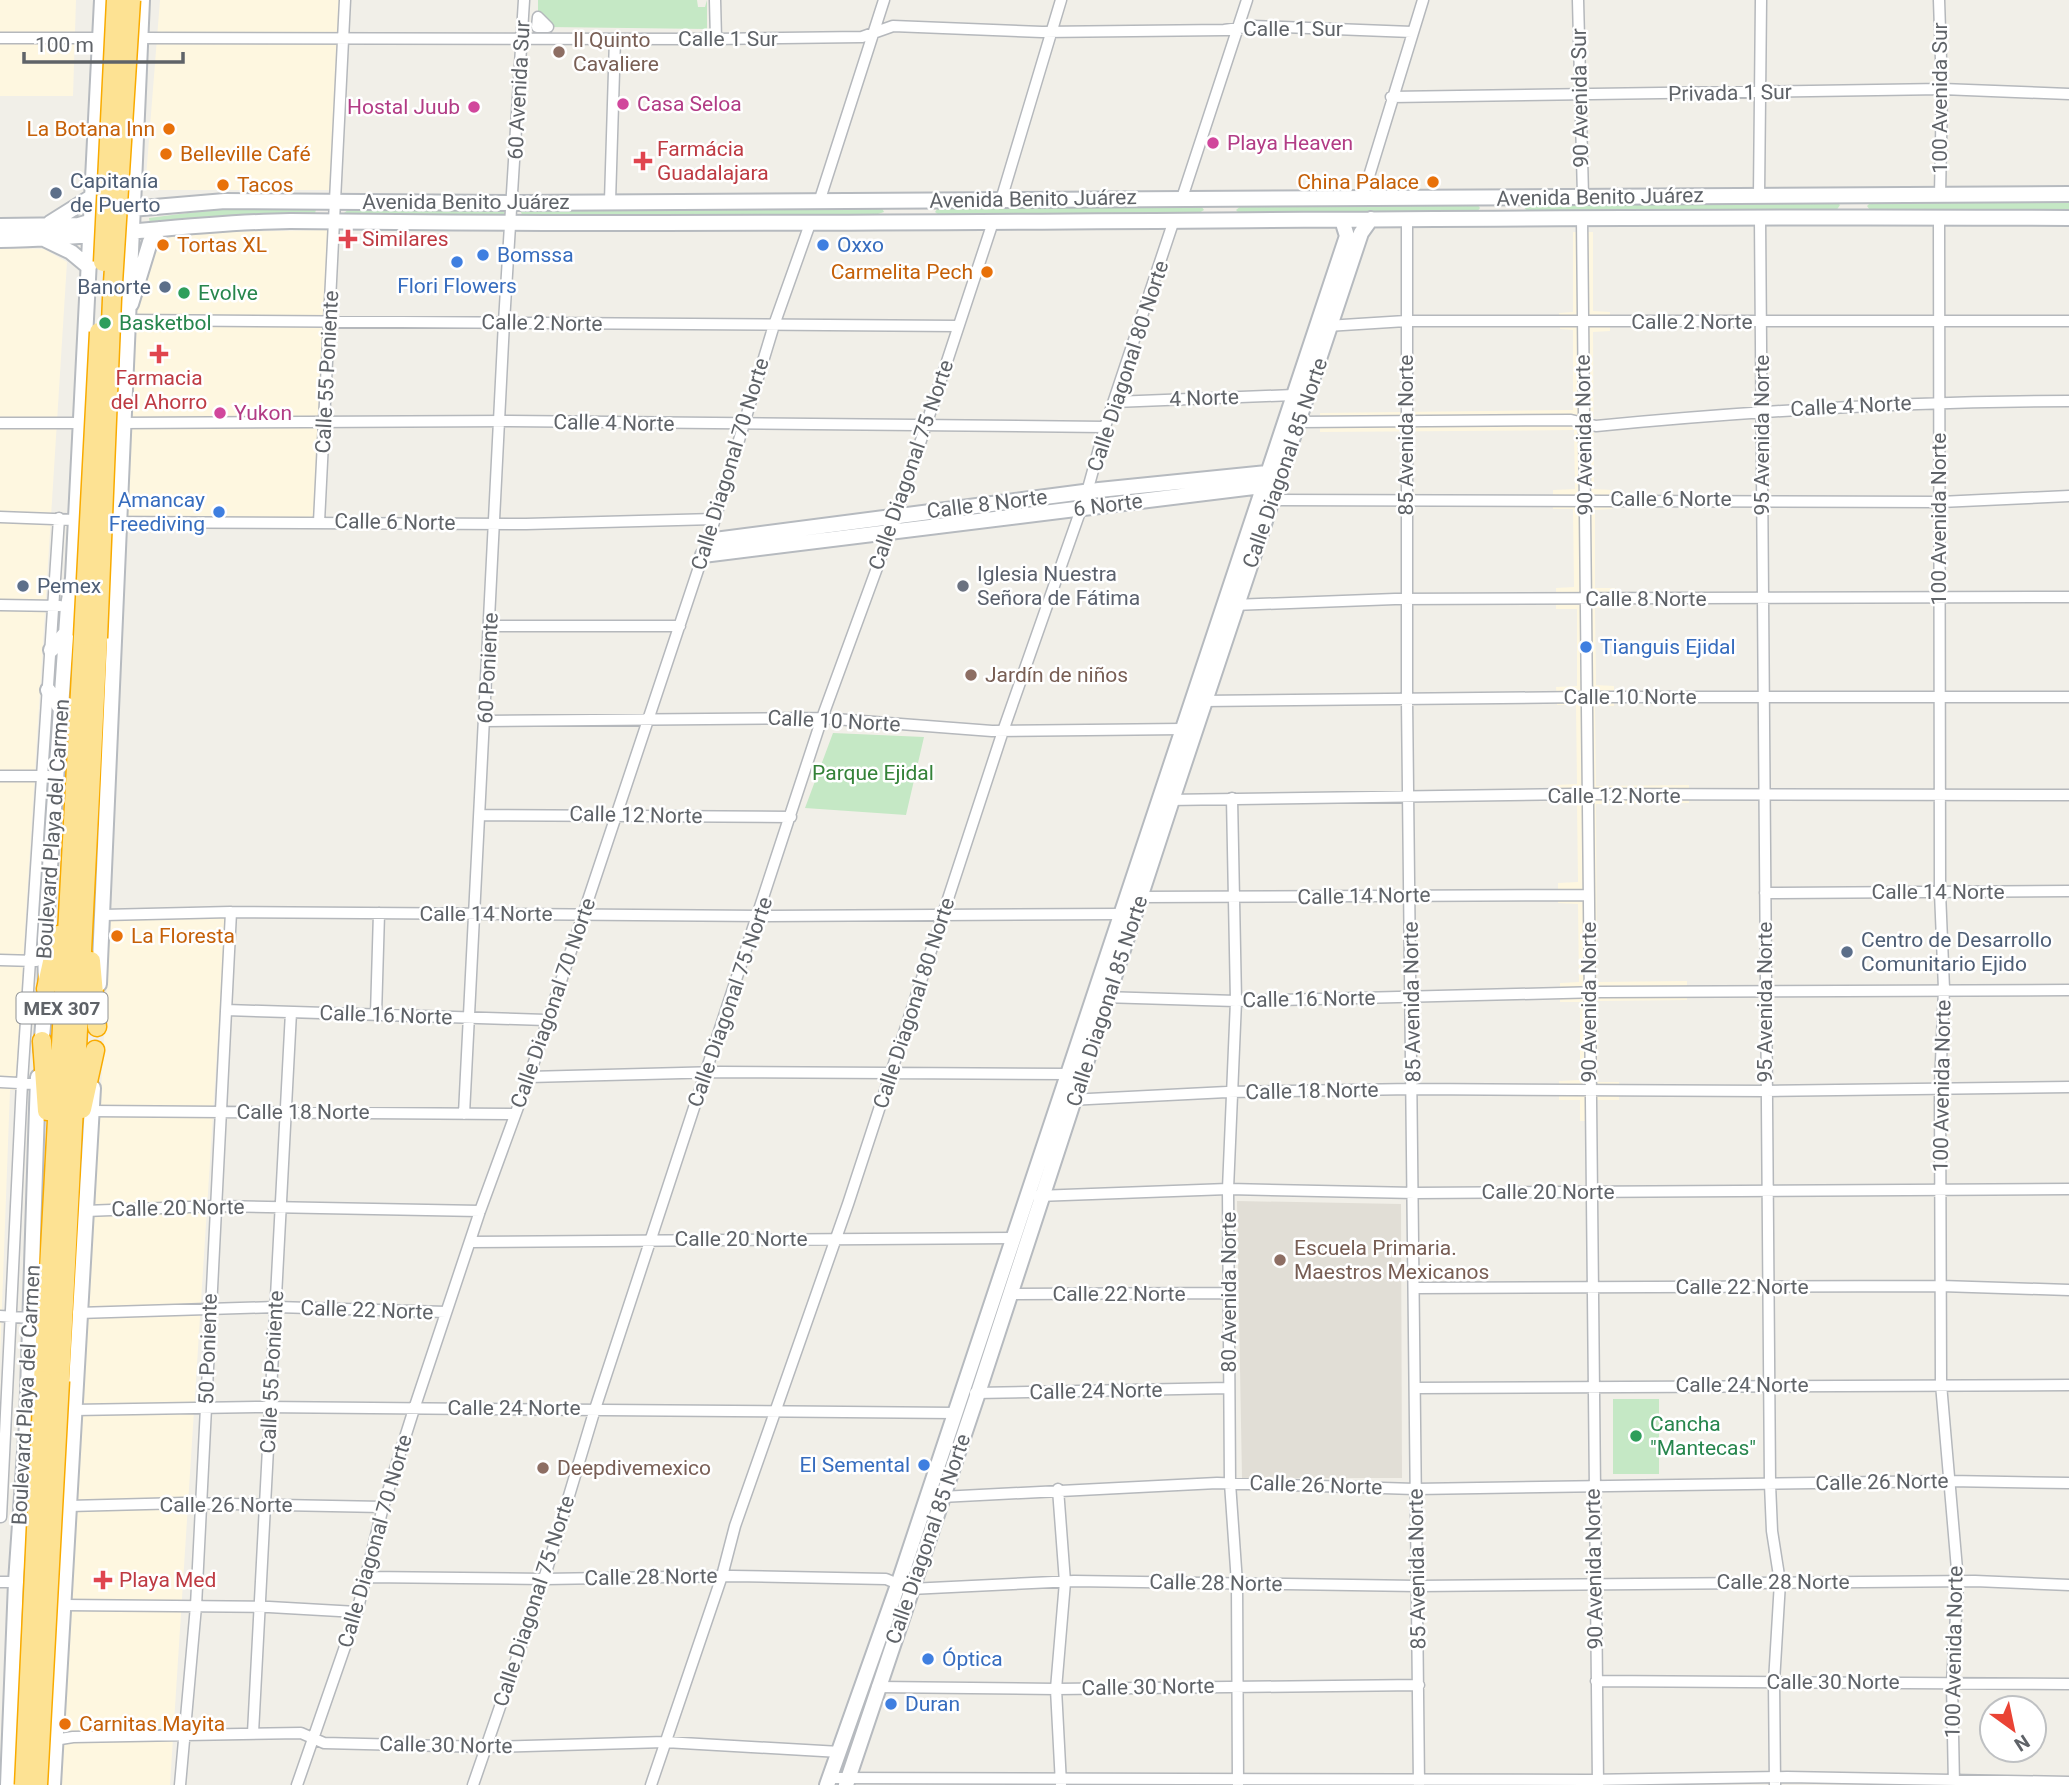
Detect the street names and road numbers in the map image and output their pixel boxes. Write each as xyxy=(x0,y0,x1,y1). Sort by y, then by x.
street label: Calle 1 Sur xyxy=(1243,17,1343,41)
street label: 60 Avenida Sur xyxy=(503,20,535,160)
street label: 100 Avenida Sur xyxy=(1928,22,1952,174)
street label: Calle 1 Sur xyxy=(678,27,778,51)
street label: 90 Avenida Sur xyxy=(1567,28,1593,168)
street label: Privada 1 Sur xyxy=(1668,80,1792,106)
street label: Avenida Benito Juárez xyxy=(1496,183,1704,211)
street label: Avenida Benito Juárez xyxy=(929,185,1137,213)
street label: Avenida Benito Juárez xyxy=(362,190,570,214)
street label: Calle Diagonal 80 Norte xyxy=(1083,257,1173,475)
street label: Calle 55 Poniente xyxy=(311,290,343,454)
street label: Calle 2 Norte xyxy=(481,310,603,336)
street label: Calle 2 Norte xyxy=(1631,310,1753,334)
street label: 90 Avenida Norte xyxy=(1571,354,1597,516)
street label: Calle Diagonal 70 Norte xyxy=(686,355,774,573)
street label: Calle Diagonal 85 Norte xyxy=(1238,355,1332,571)
street label: 85 Avenida Norte xyxy=(1394,355,1418,515)
street label: 95 Avenida Norte xyxy=(1750,355,1774,515)
street label: Calle Diagonal 75 Norte xyxy=(864,357,958,573)
street label: 4 Norte xyxy=(1169,385,1239,411)
street label: Calle 4 Norte xyxy=(1790,391,1912,421)
street label: Calle 4 Norte xyxy=(553,410,675,436)
street label: 100 Avenida Norte xyxy=(1927,433,1951,605)
street label: Calle 8 Norte xyxy=(925,485,1049,523)
street label: Calle 6 Norte xyxy=(1610,487,1732,511)
street label: 6 Norte xyxy=(1072,489,1144,521)
street label: Calle 6 Norte xyxy=(334,509,456,535)
street label: Calle 8 Norte xyxy=(1585,587,1707,611)
street label: 60 Poniente xyxy=(473,612,503,724)
street label: Calle 10 Norte xyxy=(1563,685,1697,709)
street label: Boulevard Playa del Carmen xyxy=(32,698,74,960)
street label: Calle 10 Norte xyxy=(767,706,901,736)
street label: Calle 12 Norte xyxy=(1547,784,1681,808)
street label: Calle 12 Norte xyxy=(569,802,703,828)
street label: Calle 14 Norte xyxy=(1871,880,2005,904)
street label: Calle 14 Norte xyxy=(1297,883,1431,909)
street label: Calle Diagonal 85 Norte xyxy=(1062,892,1152,1110)
street label: Calle Diagonal 75 Norte xyxy=(683,894,777,1110)
street label: Calle Diagonal 80 Norte xyxy=(869,894,959,1112)
street label: Calle Diagonal 70 Norte xyxy=(506,895,600,1111)
street label: Calle 14 Norte xyxy=(419,902,553,926)
street label: 85 Avenida Norte xyxy=(1399,921,1425,1083)
street label: 90 Avenida Norte xyxy=(1577,922,1601,1082)
street label: 95 Avenida Norte xyxy=(1753,922,1777,1082)
street label: Calle 16 Norte xyxy=(1242,986,1376,1012)
road number: MEX 307 xyxy=(17,992,108,1024)
street label: 100 Avenida Norte xyxy=(1928,999,1956,1173)
street label: Calle 16 Norte xyxy=(319,1001,453,1029)
street label: Calle 18 Norte xyxy=(1245,1078,1379,1104)
street label: Calle 18 Norte xyxy=(236,1100,370,1124)
street label: Calle 20 Norte xyxy=(1481,1180,1615,1204)
street label: Calle 20 Norte xyxy=(111,1195,245,1221)
street label: 80 Avenida Norte xyxy=(1217,1212,1241,1372)
street label: Calle 20 Norte xyxy=(674,1227,808,1251)
street label: Boulevard Playa del Carmen xyxy=(7,1264,45,1526)
street label: Calle 22 Norte xyxy=(1675,1275,1809,1299)
street label: Calle 22 Norte xyxy=(1052,1282,1186,1306)
street label: Calle 55 Poniente xyxy=(256,1290,288,1454)
street label: 50 Poniente xyxy=(194,1293,222,1405)
street label: Calle 22 Norte xyxy=(300,1296,434,1324)
street label: Calle 24 Norte xyxy=(1675,1373,1809,1397)
street label: Calle 24 Norte xyxy=(1029,1378,1163,1404)
street label: Calle 24 Norte xyxy=(447,1396,581,1420)
street label: Calle Diagonal 85 Norte xyxy=(881,1431,975,1647)
street label: Calle Diagonal 70 Norte xyxy=(333,1432,417,1650)
street label: Calle 26 Norte xyxy=(1815,1469,1949,1495)
street label: Calle 26 Norte xyxy=(1249,1471,1383,1499)
street label: 85 Avenida Norte xyxy=(1404,1488,1430,1650)
street label: 90 Avenida Norte xyxy=(1581,1488,1607,1650)
street label: Calle Diagonal 75 Norte xyxy=(489,1492,579,1710)
street label: Calle 26 Norte xyxy=(159,1493,293,1517)
street label: Calle 28 Norte xyxy=(584,1564,718,1590)
street label: 100 Avenida Norte xyxy=(1940,1565,1968,1739)
street label: Calle 28 Norte xyxy=(1149,1570,1283,1596)
street label: Calle 28 Norte xyxy=(1716,1570,1850,1594)
street label: Calle 30 Norte xyxy=(1766,1670,1900,1694)
street label: Calle 30 Norte xyxy=(1081,1674,1215,1700)
street label: Calle 30 Norte xyxy=(379,1732,513,1758)

